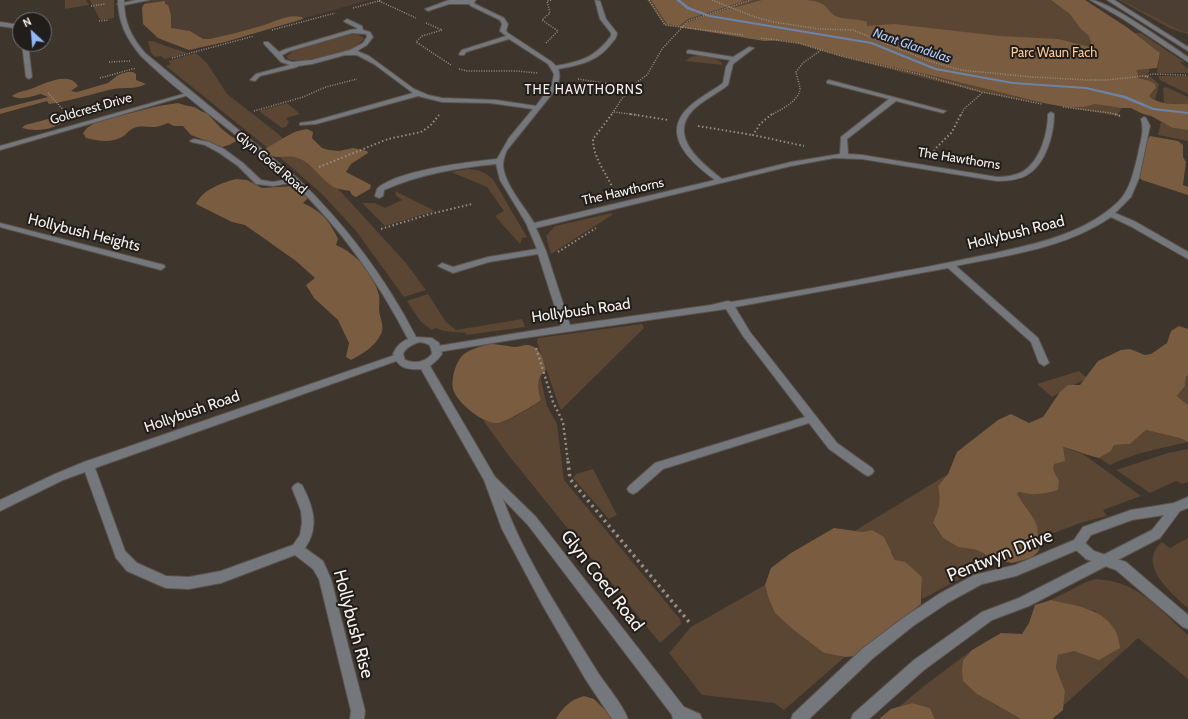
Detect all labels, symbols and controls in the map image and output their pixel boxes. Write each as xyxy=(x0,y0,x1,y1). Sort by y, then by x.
north arrow xyxy=(12,12,52,52)
text: N xyxy=(21,14,34,30)
water label: Nant Glandulas xyxy=(871,25,953,67)
park label: Parc Waun Fach xyxy=(1011,45,1097,61)
district label: THE HAWTHORNS xyxy=(525,82,643,98)
street label: Goldcrest Drive xyxy=(48,90,134,128)
street label: Glyn Coed Road xyxy=(232,129,310,197)
street label: The Hawthorns xyxy=(917,145,1001,173)
street label: The Hawthorns xyxy=(581,175,665,209)
street label: Hollybush Heights xyxy=(26,210,142,256)
street label: Hollybush Road xyxy=(965,212,1067,254)
street label: Hollybush Road xyxy=(530,295,632,327)
street label: Hollybush Road xyxy=(142,387,242,437)
street label: Pentwyn Drive xyxy=(944,525,1056,587)
street label: Glyn Coed Road xyxy=(556,526,648,636)
street label: Hollybush Rise xyxy=(328,567,378,681)

